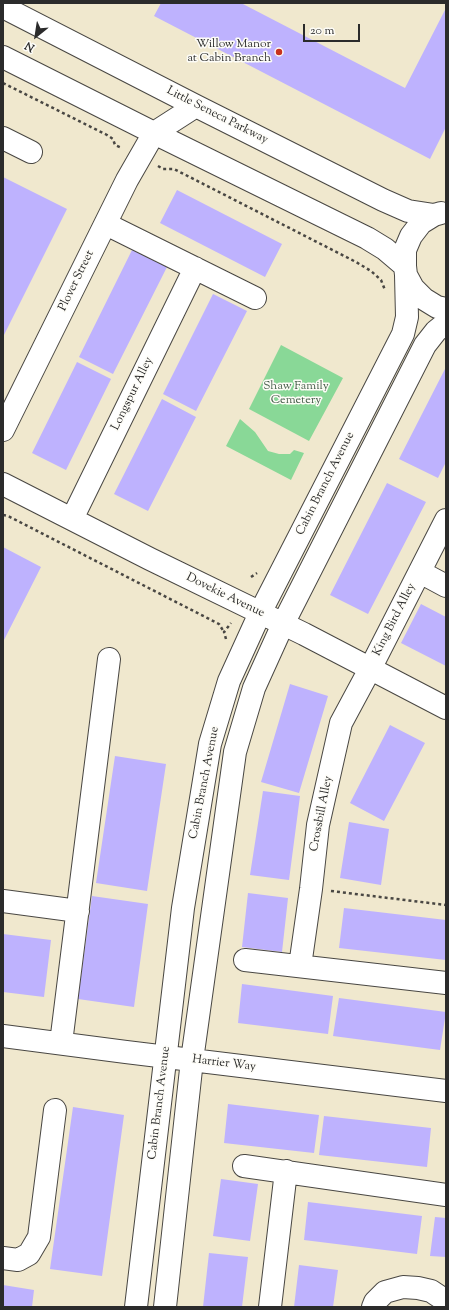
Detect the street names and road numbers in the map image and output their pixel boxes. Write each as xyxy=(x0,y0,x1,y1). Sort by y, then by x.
street label: Little Seneca Parkway xyxy=(164,84,270,148)
street label: Plover Street xyxy=(56,248,98,314)
street label: Longspur Alley xyxy=(109,355,157,433)
street label: Cabin Branch Avenue xyxy=(294,430,358,538)
street label: Dovekie Avenue xyxy=(184,571,266,621)
street label: King Bird Alley xyxy=(370,581,420,659)
street label: Cabin Branch Avenue xyxy=(187,726,223,840)
street label: Crossbill Alley xyxy=(308,775,336,853)
street label: Cabin Branch Avenue xyxy=(146,1045,174,1161)
street label: Harrier Way xyxy=(191,1053,257,1075)

